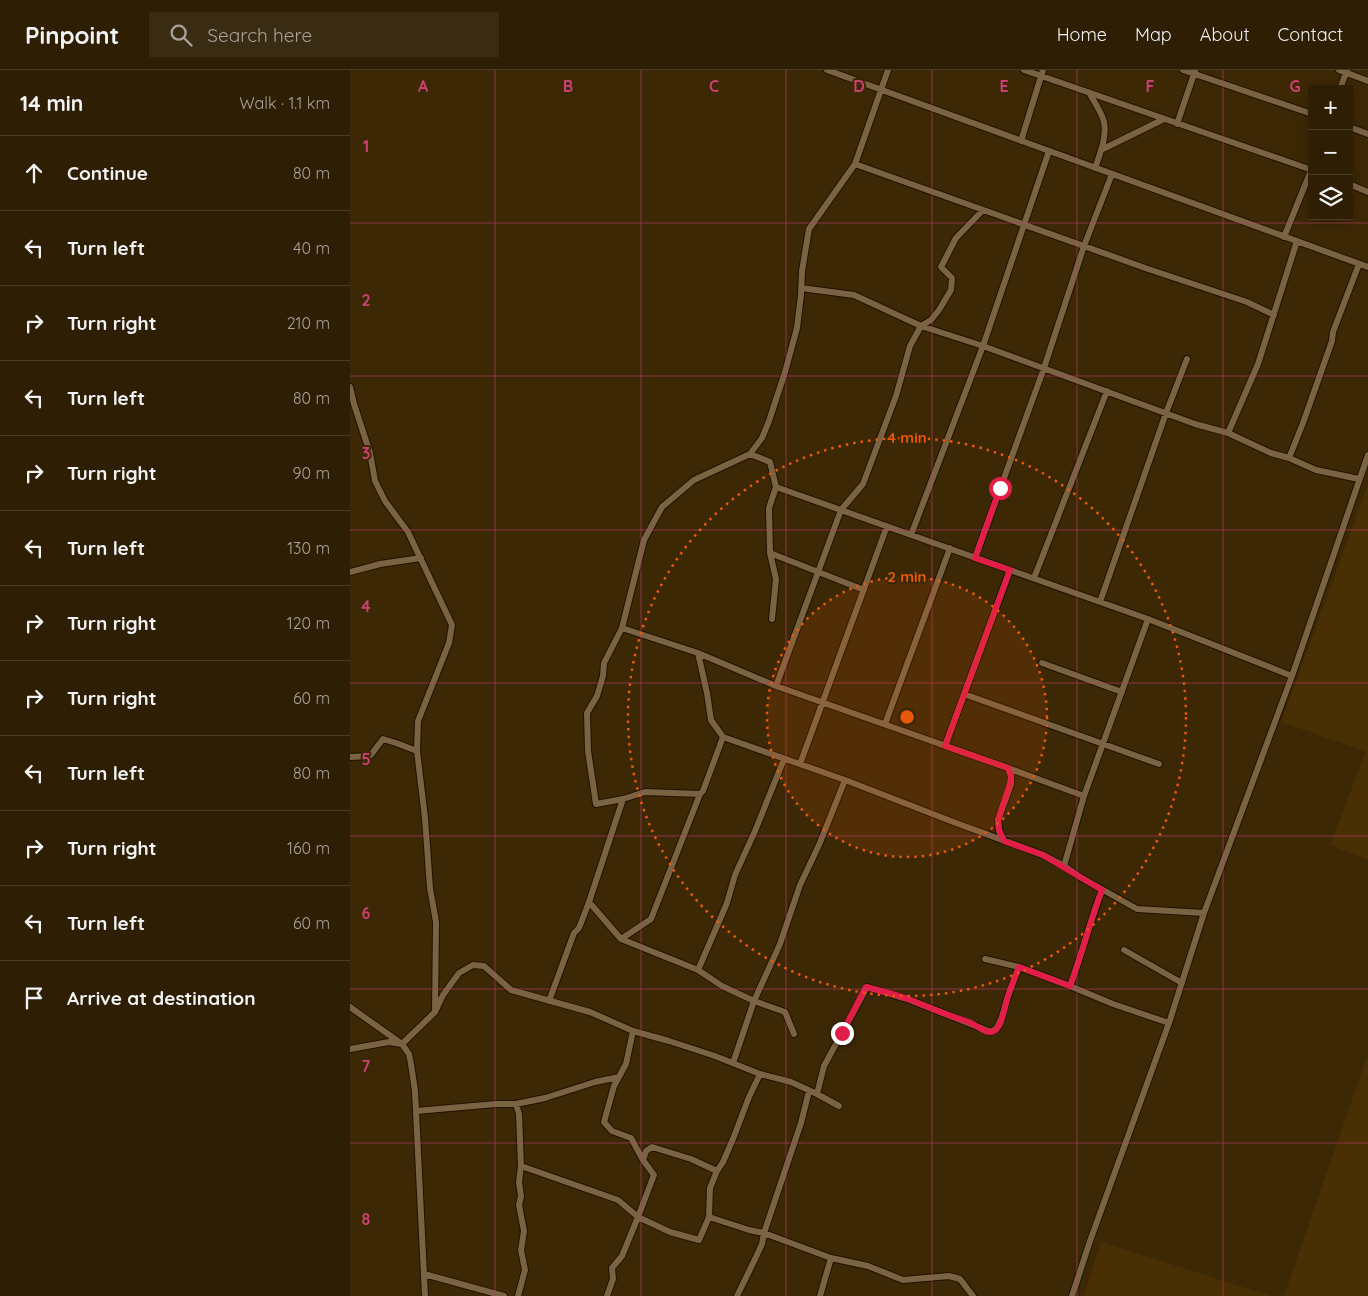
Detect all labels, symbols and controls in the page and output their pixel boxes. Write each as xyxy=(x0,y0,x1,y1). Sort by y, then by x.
search box xyxy=(149,12,499,57)
text: Pinpoint xyxy=(25,20,119,50)
icon: search xyxy=(167,21,195,49)
text: Search here xyxy=(207,23,312,47)
text: Home xyxy=(1057,23,1107,46)
text: Map xyxy=(1135,23,1172,46)
text: About xyxy=(1200,23,1250,46)
text: Contact xyxy=(1278,23,1343,46)
text: A xyxy=(418,76,429,96)
text: B xyxy=(563,76,573,96)
text: C xyxy=(709,76,719,96)
text: D xyxy=(853,76,865,96)
text: E xyxy=(999,76,1009,96)
text: F xyxy=(1146,76,1155,96)
text: G xyxy=(1289,76,1301,96)
map controls xyxy=(1308,85,1353,220)
button: + xyxy=(1308,85,1353,130)
text: 14 min xyxy=(20,90,83,116)
text: Walk · 1.1 km xyxy=(239,93,330,113)
button: − xyxy=(1308,130,1353,175)
text: 1 xyxy=(363,136,369,156)
icon: ahead xyxy=(20,159,48,187)
text: Continue xyxy=(67,161,148,185)
text: 80 m xyxy=(293,163,330,183)
button: layers xyxy=(1308,175,1353,220)
icon: left xyxy=(20,234,48,262)
text: Turn left xyxy=(67,236,145,260)
text: 40 m xyxy=(293,238,330,258)
text: 2 xyxy=(361,290,371,310)
icon: right xyxy=(20,309,48,337)
text: Turn right xyxy=(67,311,156,335)
text: 210 m xyxy=(287,313,330,333)
icon: left xyxy=(20,384,48,412)
text: Turn left xyxy=(67,386,145,410)
text: 80 m xyxy=(293,388,330,408)
text: 4 min xyxy=(887,428,927,447)
text: 3 xyxy=(362,443,370,463)
icon: right xyxy=(20,459,48,487)
text: Turn right xyxy=(67,461,156,485)
text: 90 m xyxy=(293,463,330,483)
route start xyxy=(989,477,1012,500)
icon: left xyxy=(20,534,48,562)
text: Turn left xyxy=(67,536,145,560)
text: 130 m xyxy=(287,538,330,558)
text: 2 min xyxy=(887,567,927,586)
text: 4 xyxy=(361,596,371,616)
icon: right xyxy=(20,609,48,637)
text: Turn right xyxy=(67,611,156,635)
text: 120 m xyxy=(287,613,330,633)
icon: right xyxy=(20,684,48,712)
text: Turn right xyxy=(67,686,156,710)
text: 60 m xyxy=(293,688,330,708)
centre of rings xyxy=(898,708,916,726)
text: 5 xyxy=(361,749,371,769)
icon: left xyxy=(20,759,48,787)
text: Turn left xyxy=(67,761,145,785)
text: 80 m xyxy=(293,763,330,783)
icon: right xyxy=(20,834,48,862)
text: Turn right xyxy=(67,836,156,860)
text: 160 m xyxy=(287,838,330,858)
text: 6 xyxy=(362,903,371,923)
icon: left xyxy=(20,909,48,937)
text: Turn left xyxy=(67,911,145,935)
text: 60 m xyxy=(293,913,330,933)
icon: arrive xyxy=(20,984,48,1012)
text: Arrive at destination xyxy=(67,986,256,1010)
route end xyxy=(831,1022,854,1045)
text: 7 xyxy=(362,1056,371,1076)
text: 8 xyxy=(362,1209,371,1229)

